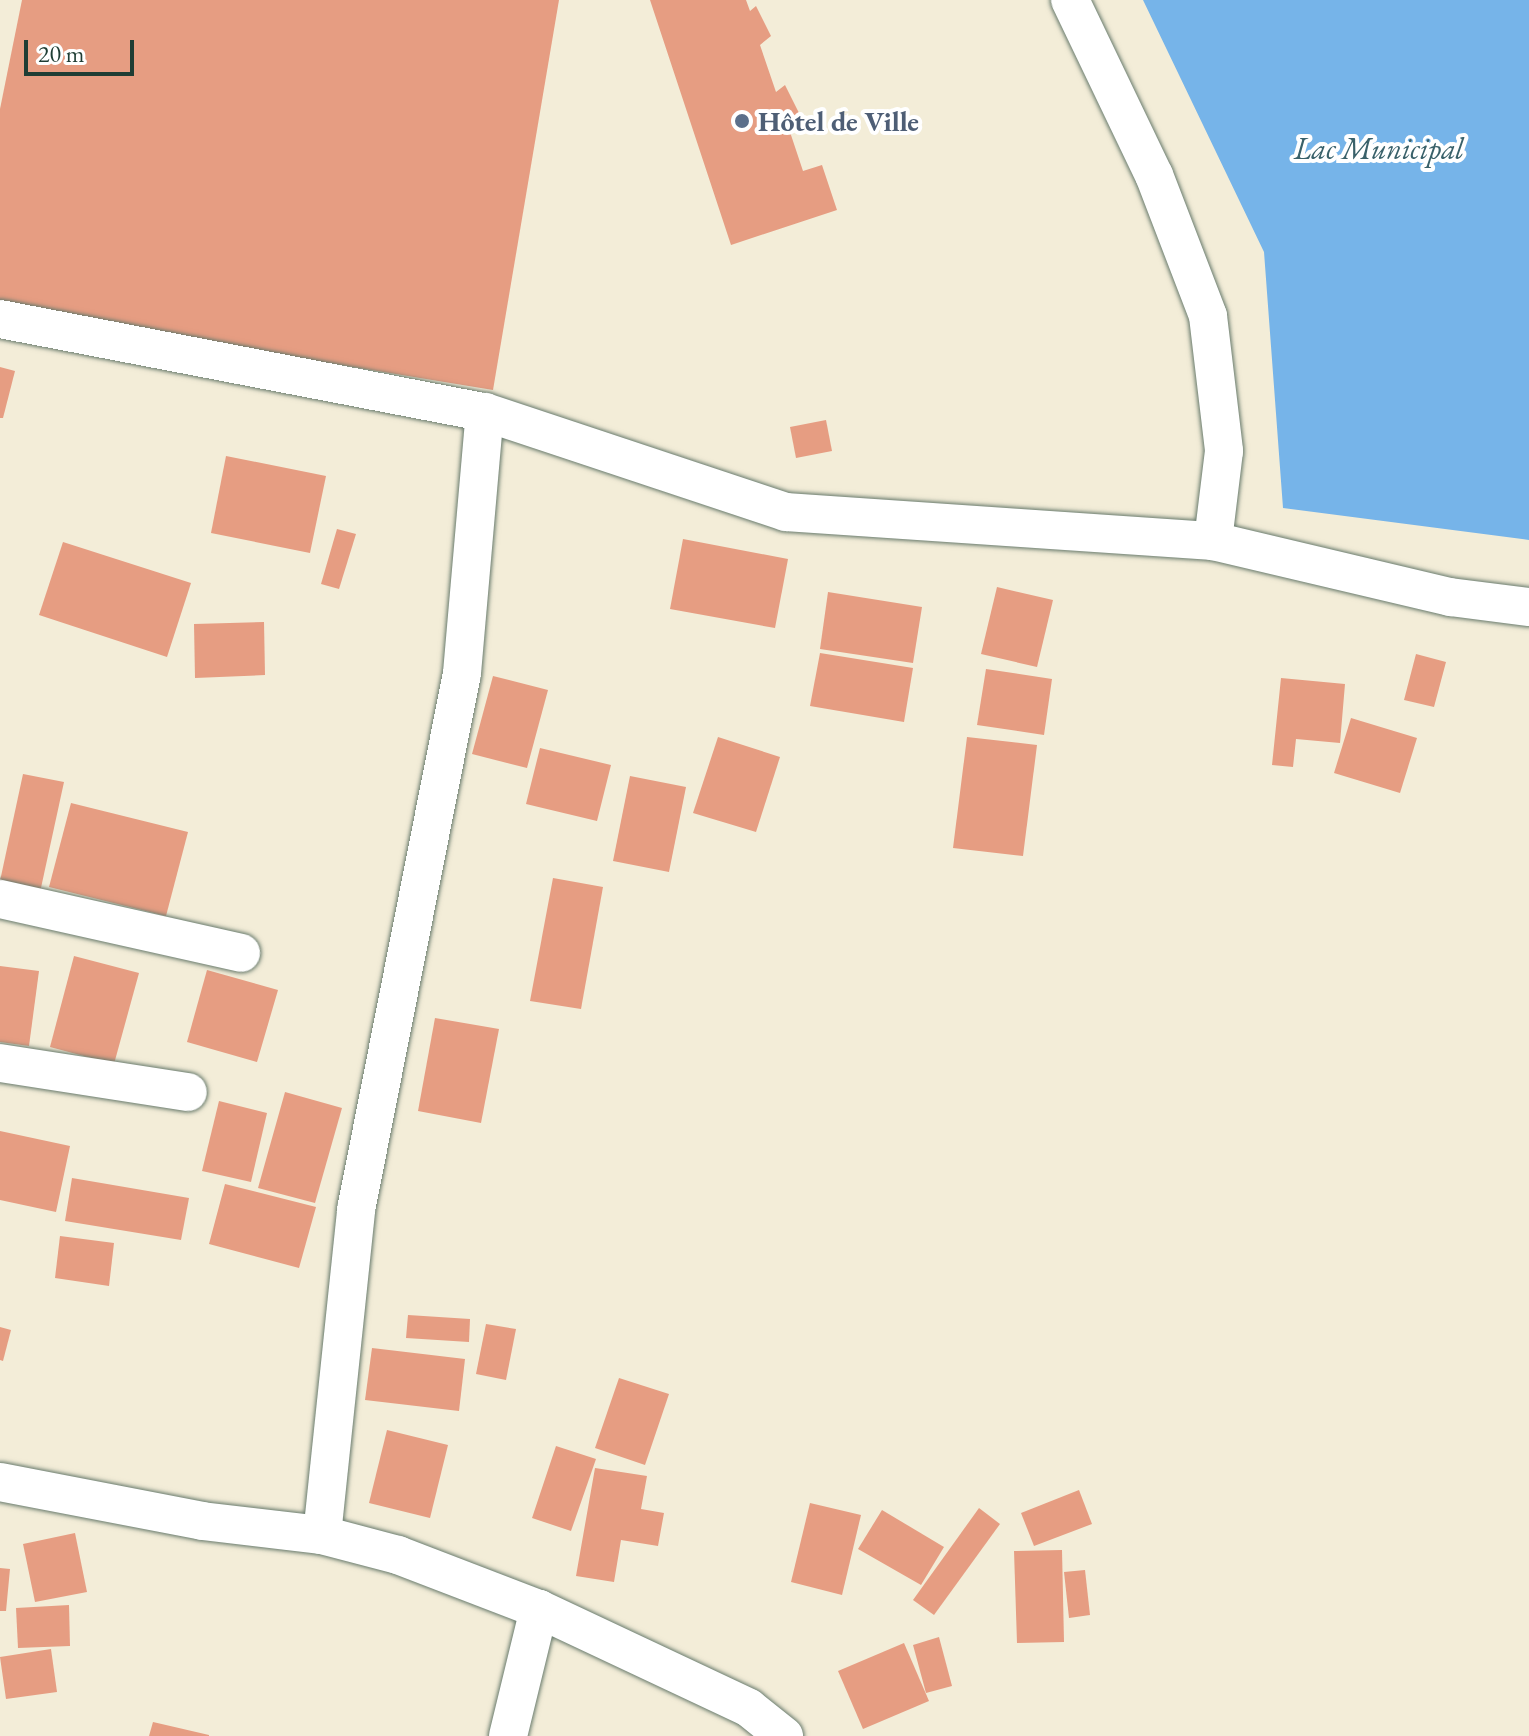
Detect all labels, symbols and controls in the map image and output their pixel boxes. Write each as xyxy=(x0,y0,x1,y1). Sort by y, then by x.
scale bar xyxy=(28,24,138,74)
text: 20 m xyxy=(38,38,85,69)
place label: Hôtel de Ville xyxy=(758,104,919,138)
marker: Hôtel de Ville xyxy=(733,112,751,130)
water label: Lac Municipal xyxy=(1294,131,1464,167)

